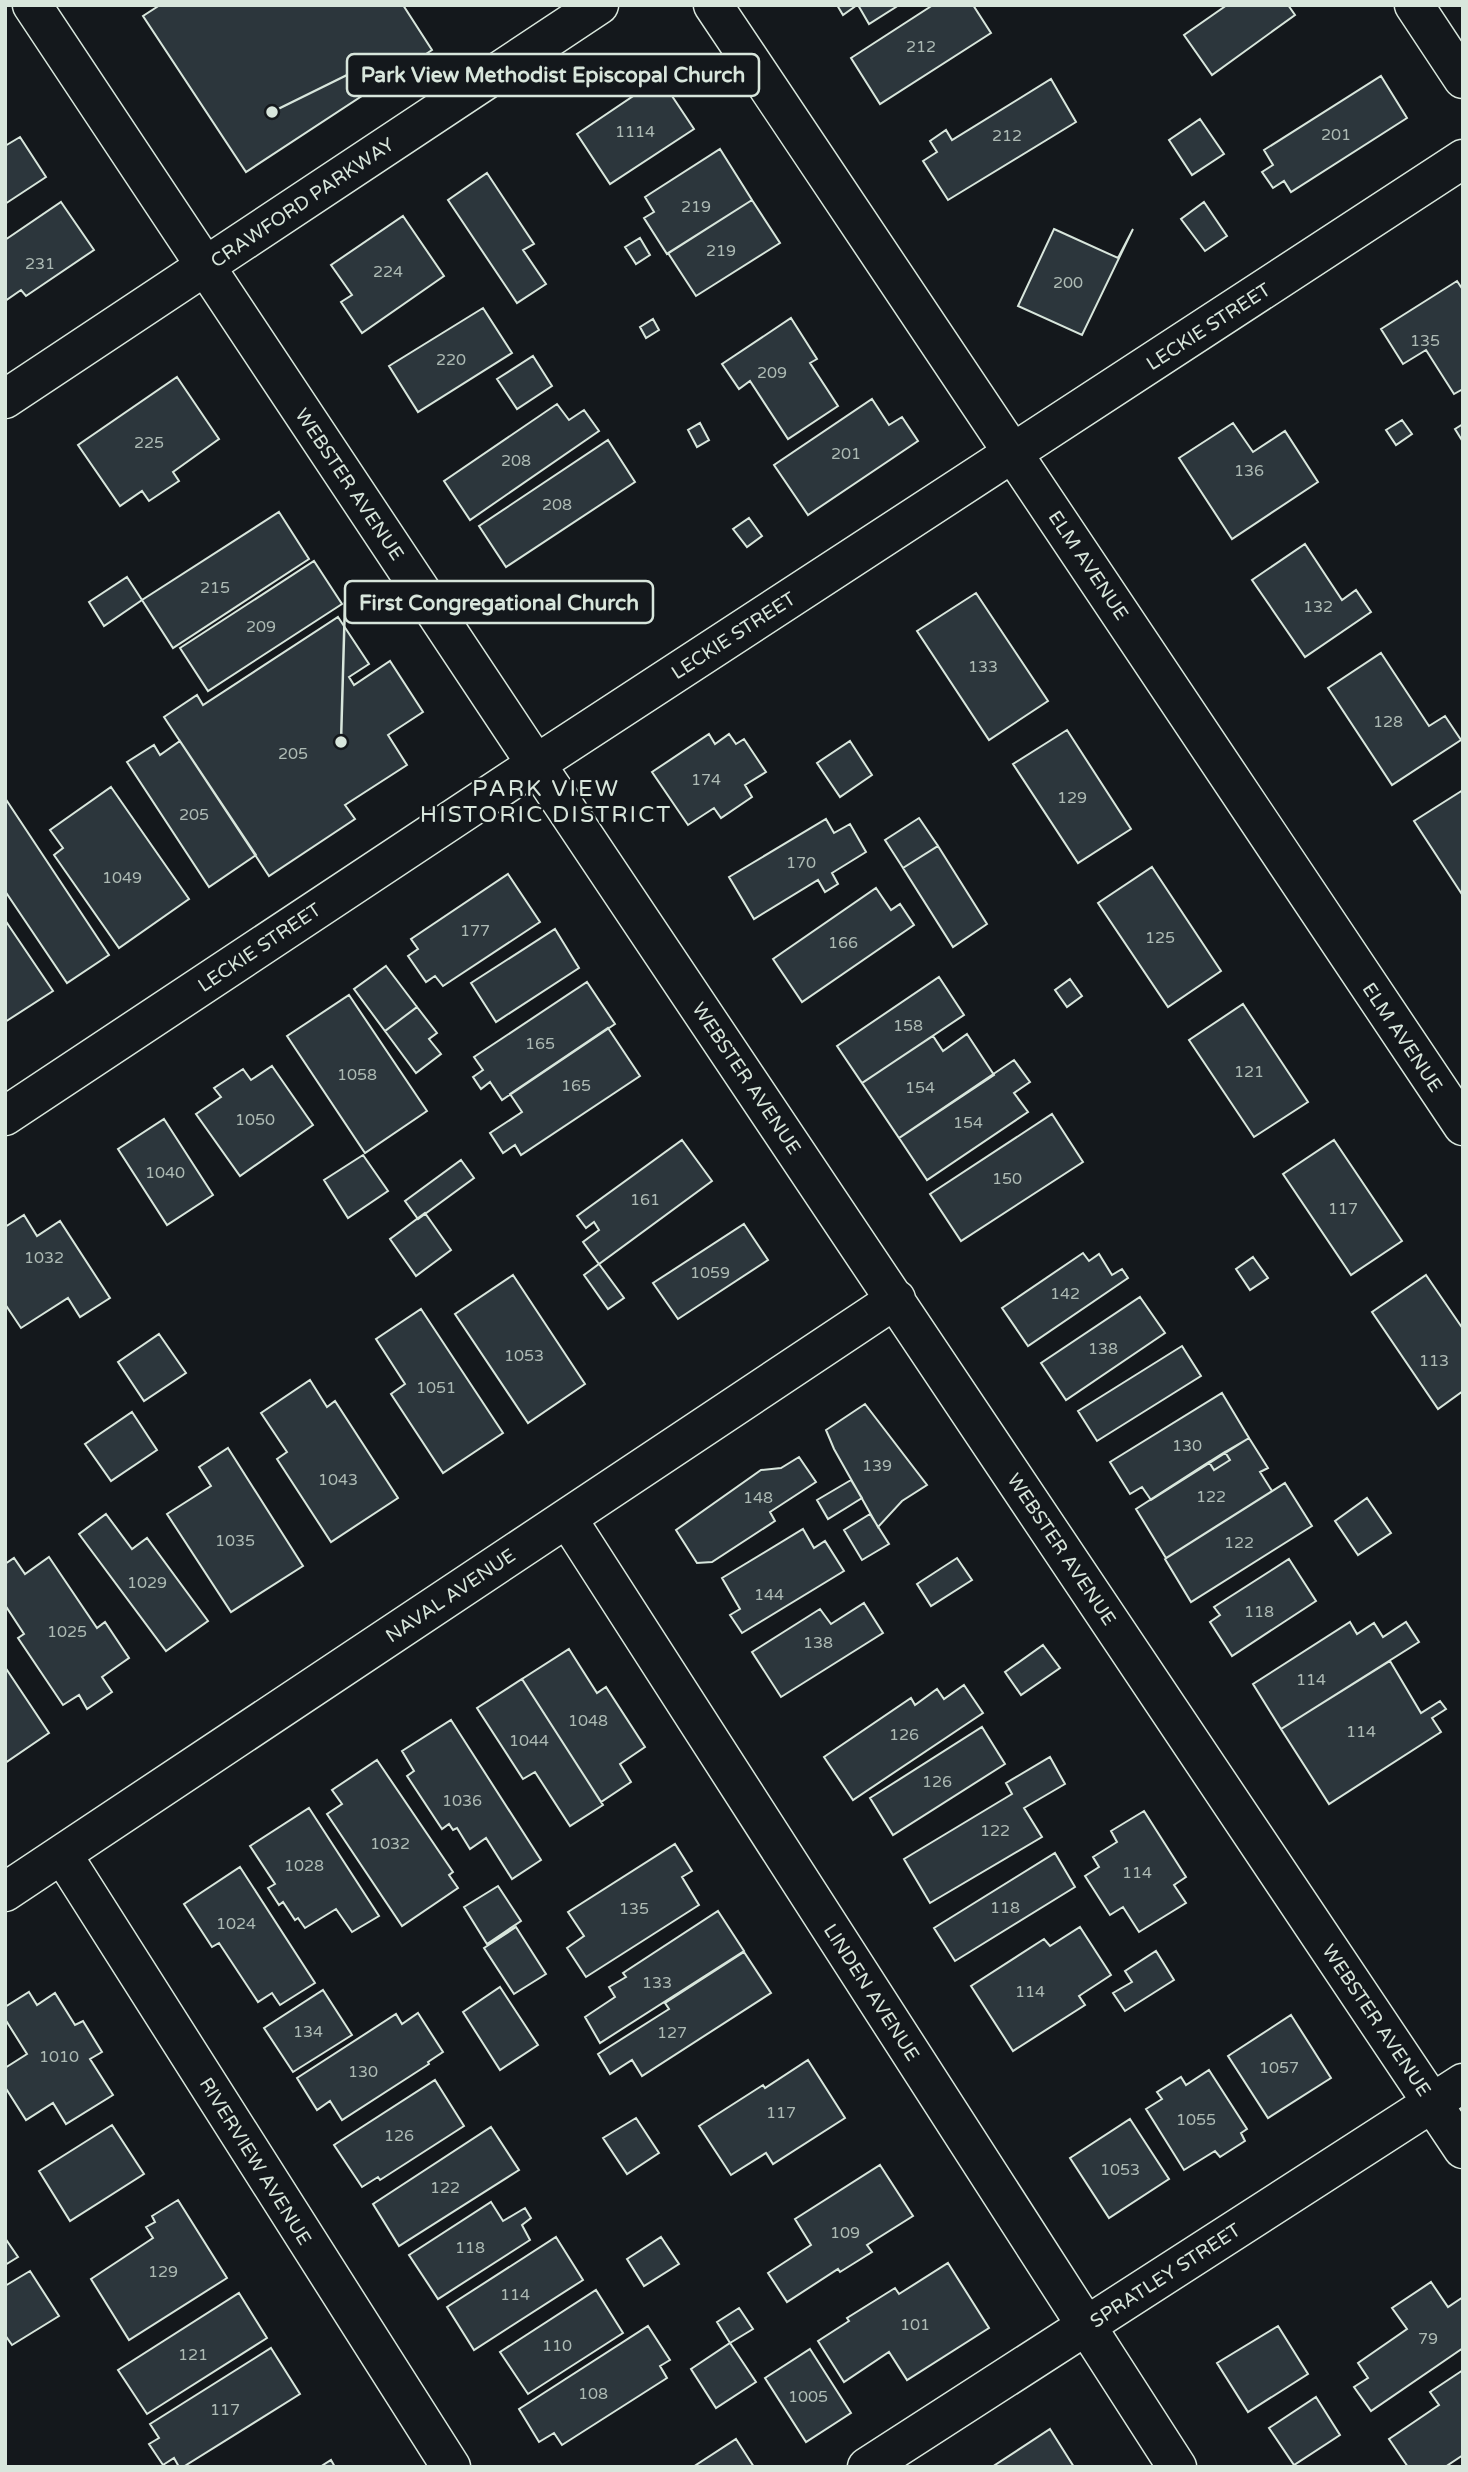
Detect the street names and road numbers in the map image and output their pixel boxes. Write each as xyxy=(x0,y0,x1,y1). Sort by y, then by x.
street label: CRAWFORD PARKWAY xyxy=(207,133,398,272)
street label: LECKIE STREET xyxy=(1142,278,1275,375)
street label: WEBSTER AVENUE xyxy=(290,405,408,565)
street label: ELM AVENUE xyxy=(1044,507,1133,624)
street label: LECKIE STREET xyxy=(667,587,800,684)
street label: LECKIE STREET xyxy=(194,898,325,997)
street label: ELM AVENUE xyxy=(1358,979,1447,1096)
street label: WEBSTER AVENUE xyxy=(687,999,805,1159)
street label: WEBSTER AVENUE xyxy=(1002,1470,1120,1630)
street label: NAVAL AVENUE xyxy=(382,1544,519,1647)
street label: LINDEN AVENUE xyxy=(819,1920,924,2065)
street label: WEBSTER AVENUE xyxy=(1317,1941,1435,2101)
street label: RIVERVIEW AVENUE xyxy=(195,2074,316,2249)
street label: SPRATLEY STREET xyxy=(1086,2219,1245,2333)

